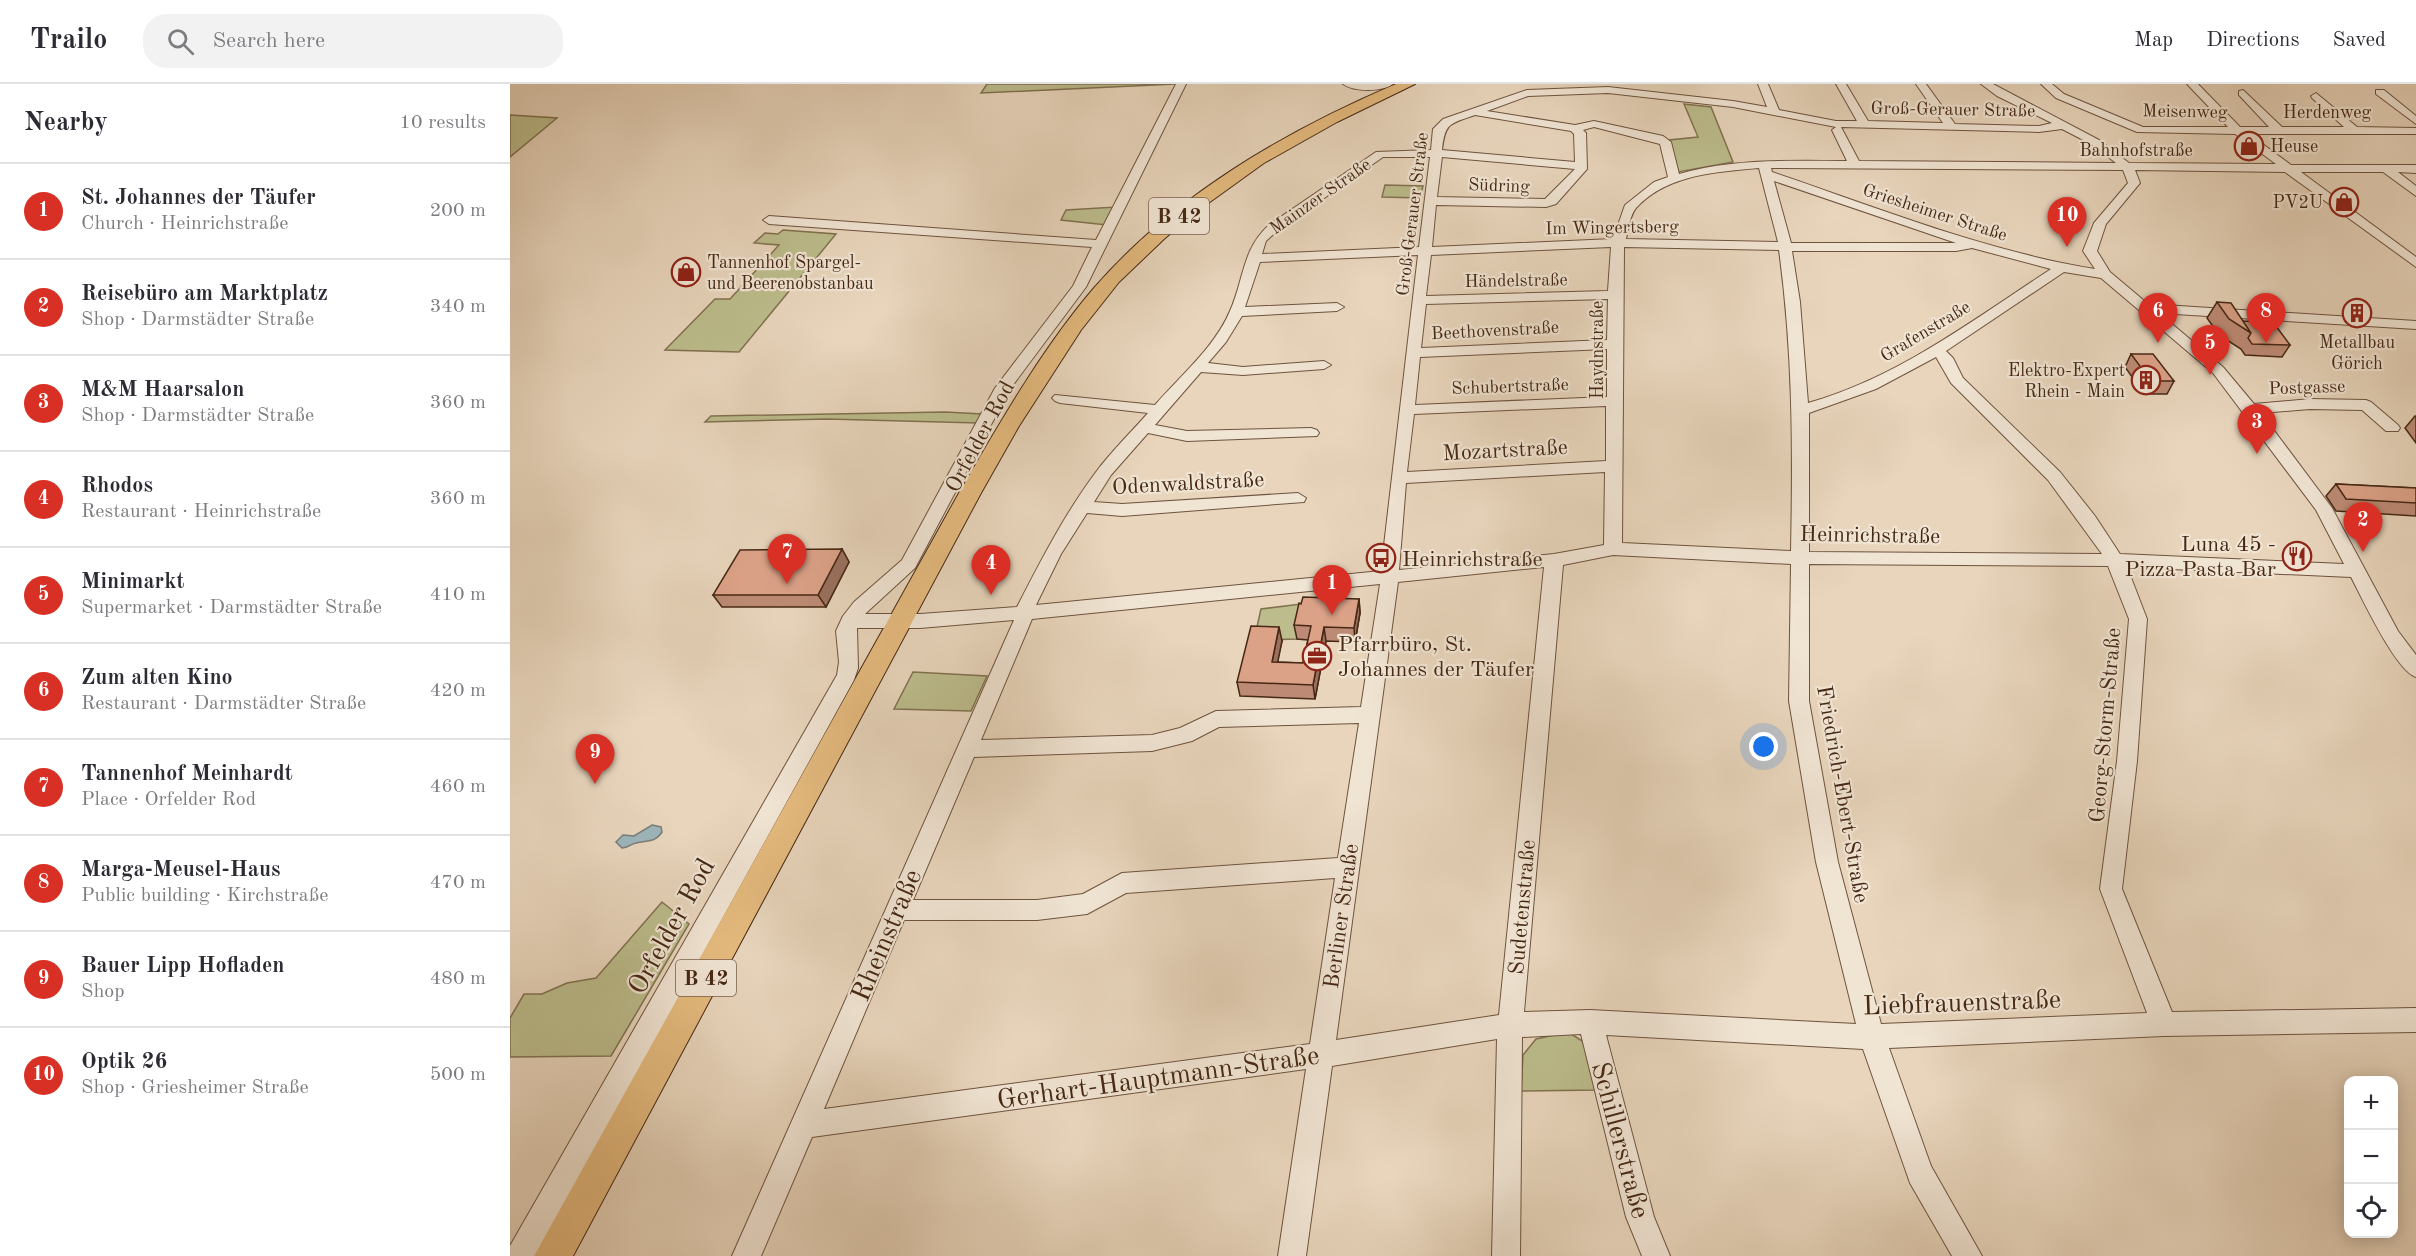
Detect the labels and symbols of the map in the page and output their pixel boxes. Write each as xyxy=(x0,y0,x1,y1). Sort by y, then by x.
street label: Groß-Gerauer Straße xyxy=(1870,100,2035,120)
street label: Meisenweg xyxy=(2142,102,2228,122)
street label: Herdenweg xyxy=(2283,104,2371,122)
shop icon: Heuse xyxy=(2233,130,2265,162)
street label: Groß-Gerauer Straße xyxy=(1394,131,1432,297)
place label: Heuse xyxy=(2270,138,2318,156)
street label: Bahnhofstraße xyxy=(2079,142,2193,160)
street label: Mainzer Straße xyxy=(1267,155,1374,238)
street label: Südring xyxy=(1468,176,1530,196)
street label: Griesheimer Straße xyxy=(1860,181,2009,245)
shop icon: PV2U xyxy=(2328,186,2360,218)
place label: PV2U xyxy=(2272,194,2323,212)
road number: B 42 xyxy=(1149,198,1209,234)
pin: 10 xyxy=(2048,198,2086,247)
street label: Im Wingertsberg xyxy=(1545,218,1679,238)
place label: Tannenhof Spargel- und Beerenobstanbau xyxy=(707,254,874,293)
shop icon: Tannenhof Spargel- und Beerenobstanbau xyxy=(670,256,702,288)
street label: Händelstraße xyxy=(1464,271,1568,291)
pin: 6 xyxy=(2138,294,2178,343)
pin: 8 xyxy=(2246,294,2286,343)
building icon: Metallbau Görich xyxy=(2341,297,2373,329)
street label: Grafenstraße xyxy=(1877,298,1974,366)
street label: Haydnstraße xyxy=(1589,301,1607,399)
street label: Beethovenstraße xyxy=(1431,319,1559,343)
pin: 5 xyxy=(2190,326,2230,375)
place label: Metallbau Görich xyxy=(2319,334,2395,373)
place label: Elektro-Expert Rhein - Main xyxy=(2008,362,2125,401)
building icon: Elektro-Expert Rhein - Main xyxy=(2130,364,2162,396)
street label: Schubertstraße xyxy=(1451,376,1569,398)
street label: Orfelder Rod xyxy=(942,378,1019,496)
street label: Postgasse xyxy=(2268,378,2346,398)
pin: 3 xyxy=(2238,404,2276,454)
street label: Mozartstraße xyxy=(1442,437,1568,465)
street label: Odenwaldstraße xyxy=(1111,469,1265,499)
pin: 2 xyxy=(2344,502,2382,552)
street label: Heinrichstraße xyxy=(1799,524,1940,548)
pin: 7 xyxy=(768,534,806,584)
place label: Luna 45 - Pizza Pasta Bar xyxy=(2125,534,2276,581)
restaurant icon: Luna 45 - Pizza Pasta Bar xyxy=(2281,540,2313,572)
bus stop icon: Heinrichstraße xyxy=(1365,542,1397,574)
pin: 4 xyxy=(972,546,1010,595)
place label: Heinrichstraße xyxy=(1402,549,1543,571)
pin: 1 xyxy=(1312,566,1352,615)
street label: Georg-Storm-Straße xyxy=(2087,627,2125,824)
place label: Pfarrbüro, St. Johannes der Täufer xyxy=(1338,634,1534,681)
office icon: Pfarrbüro, St. Johannes der Täufer xyxy=(1301,640,1333,672)
street label: Friedrich-Ebert-Straße xyxy=(1812,684,1872,905)
your location xyxy=(1749,732,1778,761)
pin: 9 xyxy=(576,734,614,784)
street label: Sudetenstraße xyxy=(1506,839,1540,976)
street label: Berliner Straße xyxy=(1321,842,1363,990)
street label: Orfelder Rod xyxy=(624,854,721,999)
street label: Rheinstraße xyxy=(848,866,927,1006)
road number: B 42 xyxy=(676,960,736,996)
street label: Liebfrauenstraße xyxy=(1862,987,2062,1020)
street label: Gerhart-Hauptmann-Straße xyxy=(995,1042,1321,1114)
street label: Schillerstraße xyxy=(1586,1059,1653,1222)

